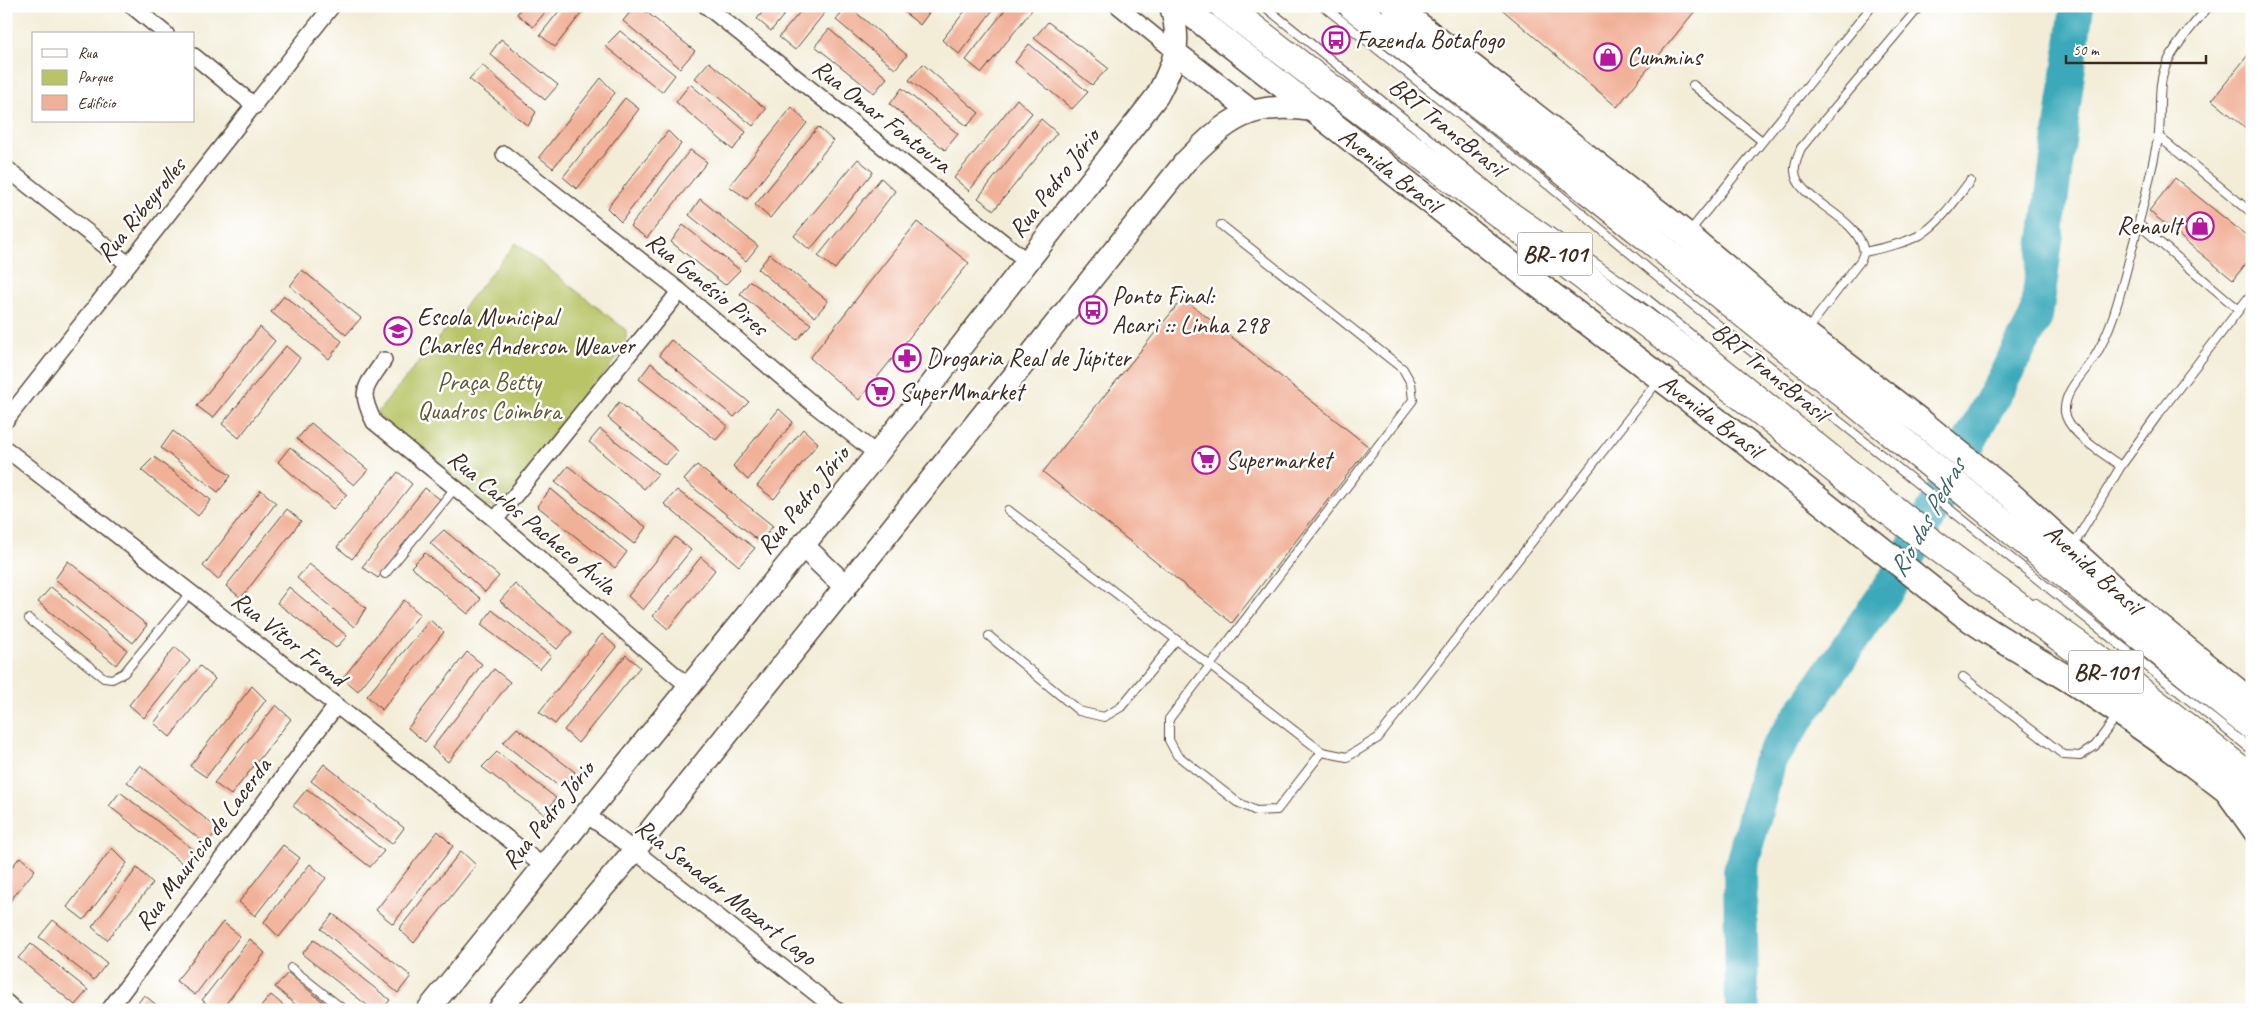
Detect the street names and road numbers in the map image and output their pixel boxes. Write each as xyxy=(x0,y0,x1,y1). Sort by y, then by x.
street label: Rua Omar Fontoura xyxy=(806,52,959,181)
street label: BRT TransBrasil xyxy=(1382,70,1516,187)
street label: Rua Pedro Jório xyxy=(1001,119,1109,244)
street label: Avenida Brasil xyxy=(1332,120,1451,223)
street label: Rua Ribeyrolles xyxy=(89,149,195,269)
street label: Rua Genésio Pires xyxy=(639,225,776,345)
road number: BR-101 xyxy=(1518,232,1592,276)
street label: BRT TransBrasil xyxy=(1705,315,1839,432)
street label: Avenida Brasil xyxy=(1653,367,1773,468)
street label: Rua Pedro Jório xyxy=(750,437,858,561)
street label: Rua Carlos Pacheco Ávila xyxy=(441,442,624,603)
street label: Avenida Brasil xyxy=(2037,517,2152,625)
street label: Rua Vítor Frond xyxy=(225,584,356,696)
road number: BR-101 xyxy=(2068,650,2144,694)
street label: Rua Mauricio de Lacerda xyxy=(128,750,280,937)
street label: Rua Pedro Jório xyxy=(495,752,603,876)
street label: Rua Senador Mozart Lago xyxy=(629,811,824,974)

